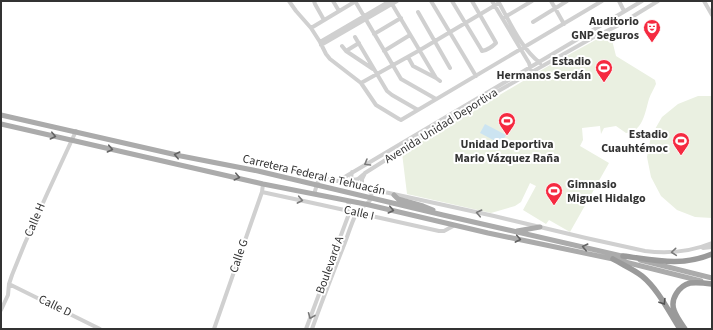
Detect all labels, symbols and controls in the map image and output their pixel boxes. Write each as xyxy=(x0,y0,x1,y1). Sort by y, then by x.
place label: Auditorio GNP Seguros xyxy=(571,13,639,44)
theatre icon: Auditorio GNP Seguros xyxy=(642,18,662,43)
place label: Estadio Hermanos Serdán xyxy=(497,53,591,84)
sports icon: Estadio Hermanos Serdán xyxy=(594,58,614,83)
street label: Avenida Unidad Deportiva xyxy=(381,84,501,168)
sports icon: Unidad Deportiva Mario Vázquez Raña xyxy=(497,111,517,136)
place label: Estadio Cuauhtémoc xyxy=(601,126,668,157)
one-way arrow xyxy=(50,131,56,139)
sports icon: Estadio Cuauhtémoc xyxy=(671,131,691,156)
place label: Unidad Deportiva Mario Vázquez Raña xyxy=(454,136,560,167)
one-way arrow xyxy=(107,144,113,152)
street label: Carretera Federal a Tehuacán xyxy=(241,150,387,200)
one-way arrow xyxy=(174,151,180,159)
one-way arrow xyxy=(364,159,371,166)
one-way arrow xyxy=(233,173,240,181)
place label: Gimnasio Miguel Hidalgo xyxy=(567,176,646,207)
sports icon: Gimnasio Miguel Hidalgo xyxy=(544,181,564,206)
one-way arrow xyxy=(297,196,303,204)
street label: Calle H xyxy=(20,200,50,240)
street label: Calle I xyxy=(342,201,376,225)
one-way arrow xyxy=(388,206,394,214)
one-way arrow xyxy=(476,209,482,217)
street label: Boulevard A xyxy=(312,233,348,296)
one-way arrow xyxy=(515,235,521,243)
street label: Calle G xyxy=(225,237,253,275)
one-way arrow xyxy=(582,244,588,252)
one-way arrow xyxy=(671,247,677,256)
street label: Calle D xyxy=(36,291,74,321)
one-way arrow xyxy=(658,298,665,305)
one-way arrow xyxy=(308,312,316,320)

